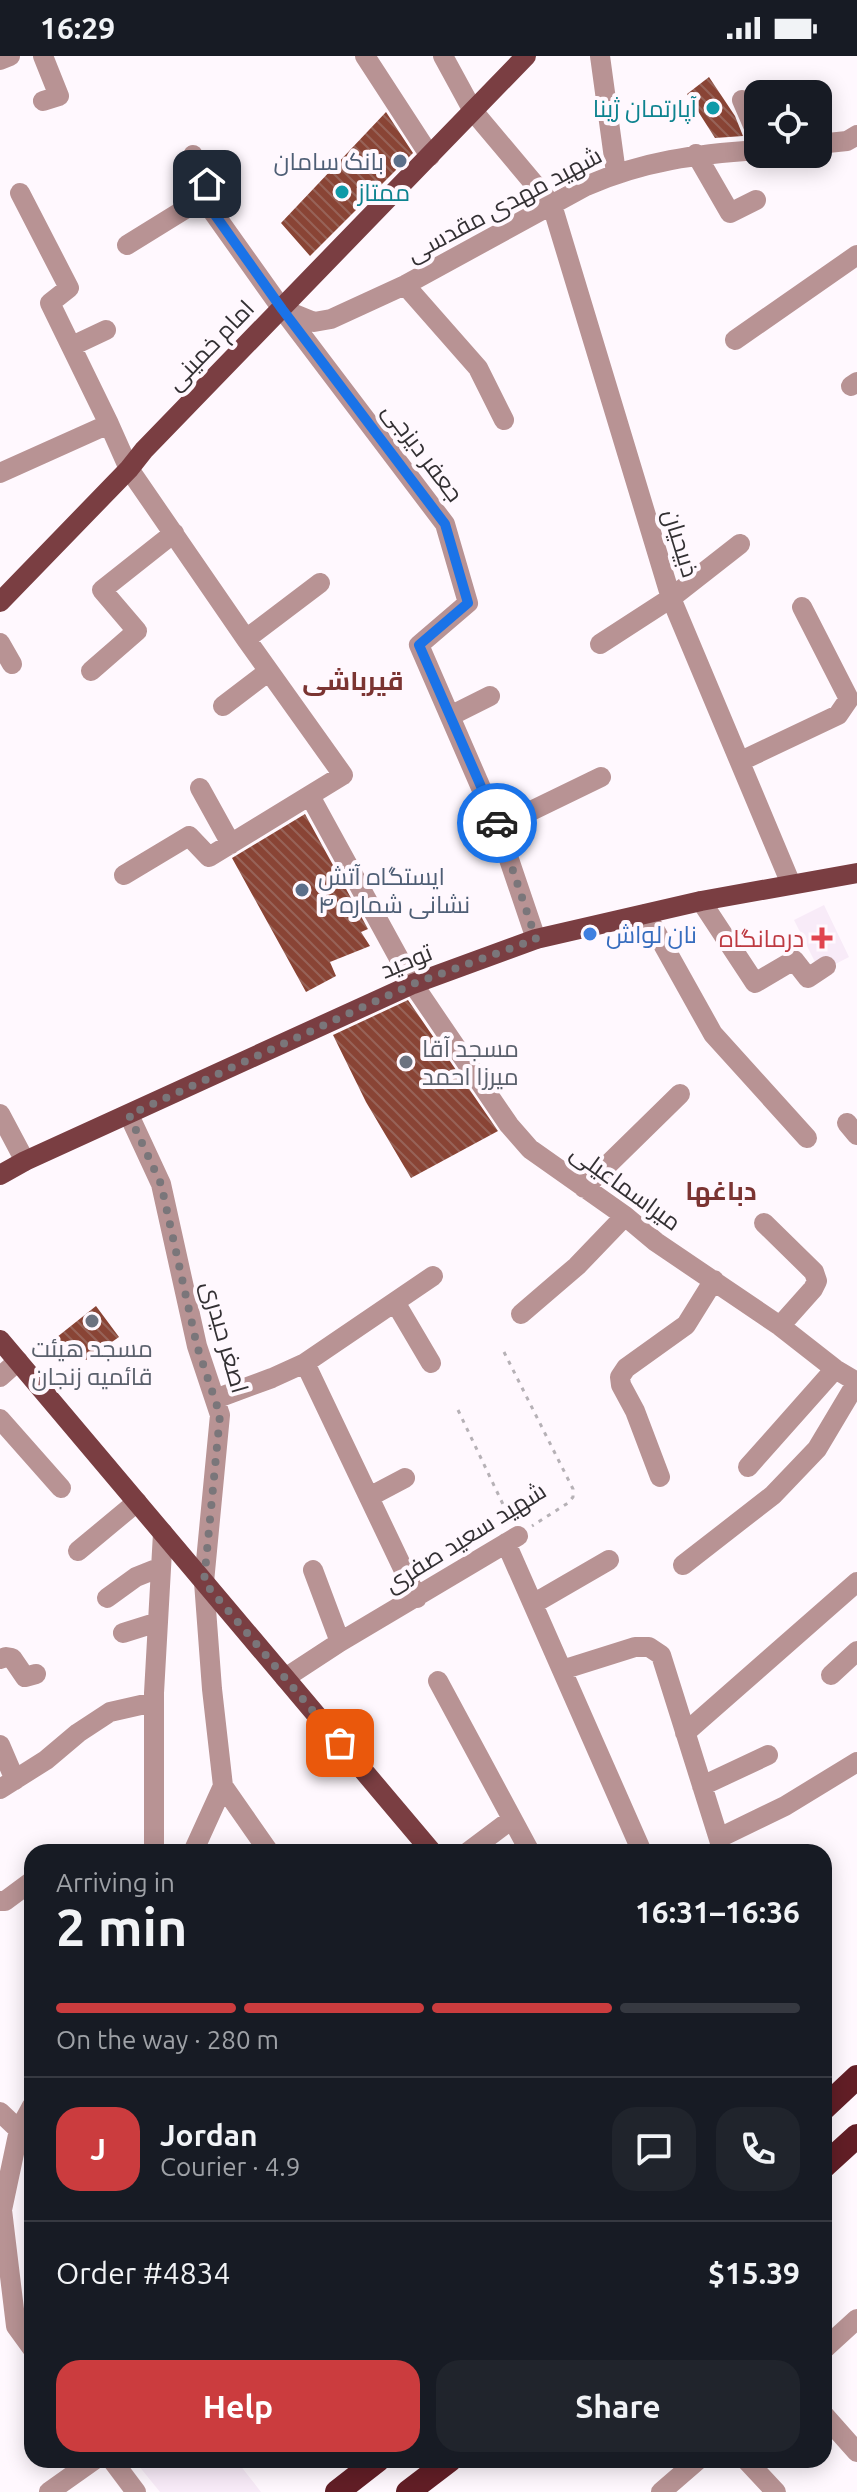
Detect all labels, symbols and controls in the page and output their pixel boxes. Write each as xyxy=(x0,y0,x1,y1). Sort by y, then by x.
text: 16:29 xyxy=(40,11,115,45)
map controls xyxy=(744,80,832,168)
button: locate xyxy=(744,80,832,168)
place label: آپارتمان ژینا xyxy=(593,95,698,125)
marker: آپارتمان ژینا xyxy=(704,99,722,117)
street label: شهید مهدی مقدسی xyxy=(402,141,607,268)
place label: بانک سامان xyxy=(274,148,384,176)
pin xyxy=(173,150,241,218)
marker: بانک سامان xyxy=(391,152,409,170)
icon: home xyxy=(185,162,229,206)
place label: ممتاز xyxy=(356,179,410,206)
marker: ممتاز xyxy=(333,183,351,201)
street label: امام خمینی xyxy=(161,295,262,398)
street label: جعفر دیزجی xyxy=(376,397,469,507)
street label: ذبیحیان xyxy=(657,506,704,581)
district label: قیرباشی xyxy=(302,666,404,697)
courier xyxy=(457,783,537,863)
icon: car xyxy=(475,801,519,845)
place label: ایستگاه آتش نشانی شماره ۴ xyxy=(318,863,470,919)
marker: ایستگاه آتش نشانی شماره ۴ xyxy=(293,881,311,899)
place label: نان لواش xyxy=(606,921,697,949)
marker: نان لواش xyxy=(581,925,599,943)
place label: درمانگاه xyxy=(719,925,804,952)
marker: درمانگاه xyxy=(811,927,833,949)
street label: توحید xyxy=(376,938,436,984)
place label: مسجد آقا میرزا احمد xyxy=(422,1035,519,1090)
marker: مسجد آقا میرزا احمد xyxy=(397,1053,415,1071)
street label: میراسماعیلی xyxy=(565,1138,686,1237)
district label: دباغها xyxy=(685,1176,757,1207)
street label: اصغر حیدری xyxy=(195,1278,254,1396)
marker: مسجد هیئت قائمیه زنجان xyxy=(83,1312,101,1330)
place label: مسجد هیئت قائمیه زنجان xyxy=(31,1335,153,1391)
street label: شهید سعید صفری xyxy=(379,1476,551,1598)
pin xyxy=(306,1709,374,1777)
icon: bag xyxy=(318,1721,362,1765)
text: Arriving in xyxy=(56,1868,175,1897)
text: 16:31–16:36 xyxy=(635,1895,800,1929)
text: 2 min xyxy=(56,1898,187,1956)
text: On the way · 280 m xyxy=(56,2025,279,2054)
button: chat xyxy=(612,2107,696,2191)
button: phone xyxy=(716,2107,800,2191)
text: Jordan xyxy=(160,2118,258,2152)
text: J xyxy=(90,2132,106,2166)
text: Courier · 4.9 xyxy=(160,2152,300,2181)
text: Order #4834 xyxy=(56,2256,230,2290)
text: $15.39 xyxy=(708,2256,800,2290)
button: Help xyxy=(56,2360,420,2452)
button: Share xyxy=(436,2360,800,2452)

